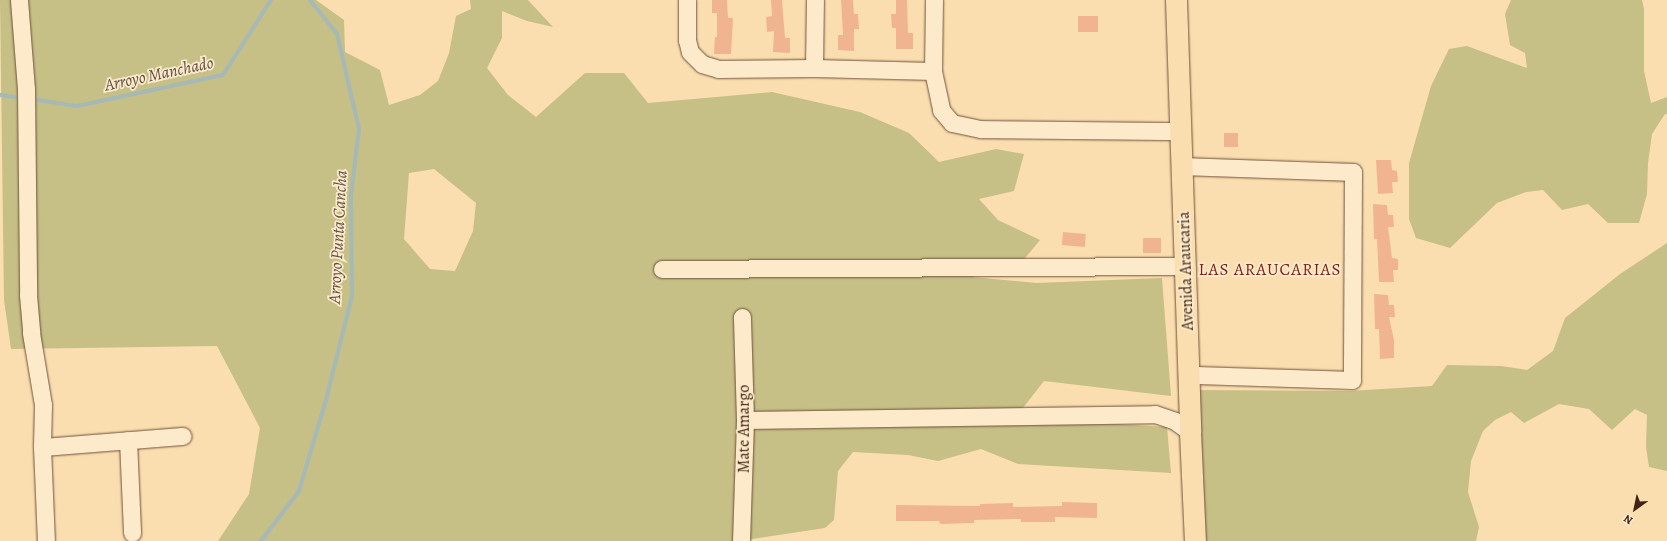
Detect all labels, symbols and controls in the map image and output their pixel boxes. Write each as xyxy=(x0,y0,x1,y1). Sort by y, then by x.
water label: Arroyo Manchado xyxy=(103,53,215,95)
water label: Arroyo Punta Cancha xyxy=(324,170,352,304)
street label: Avenida Araucaria xyxy=(1174,211,1198,331)
district label: LAS ARAUCARIAS xyxy=(1199,260,1341,280)
street label: Mate Amargo xyxy=(734,385,754,473)
north arrow xyxy=(1615,489,1655,529)
text: N xyxy=(1621,511,1636,528)

